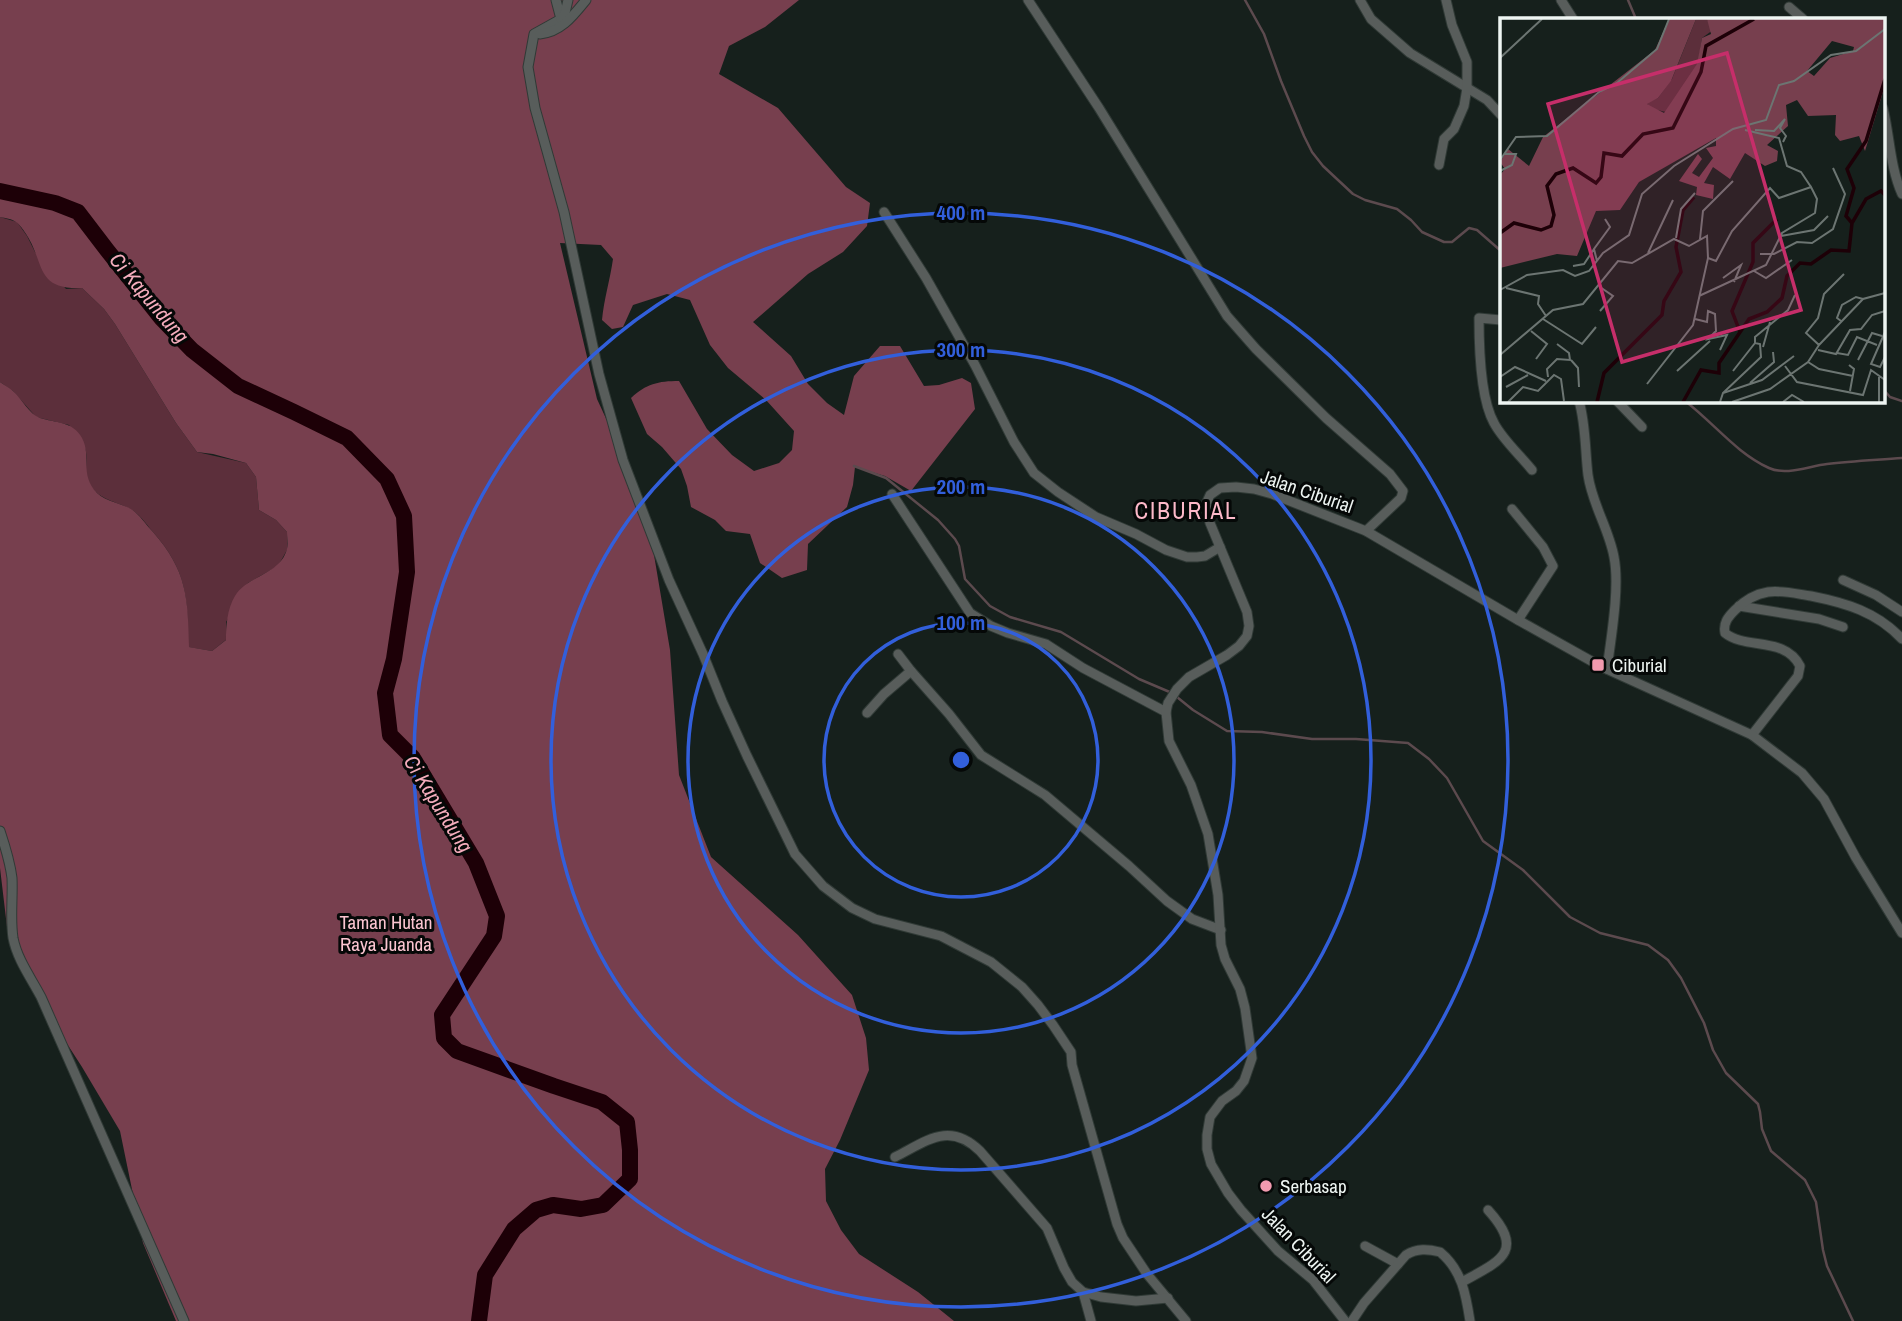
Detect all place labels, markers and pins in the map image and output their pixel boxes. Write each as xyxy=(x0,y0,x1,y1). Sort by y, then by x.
place label: Ciburial xyxy=(1612,652,1667,678)
marker: Ciburial xyxy=(1590,657,1606,673)
centre of rings xyxy=(949,748,973,772)
place label: Serbasap xyxy=(1280,1173,1347,1199)
marker: Serbasap xyxy=(1258,1178,1274,1194)

